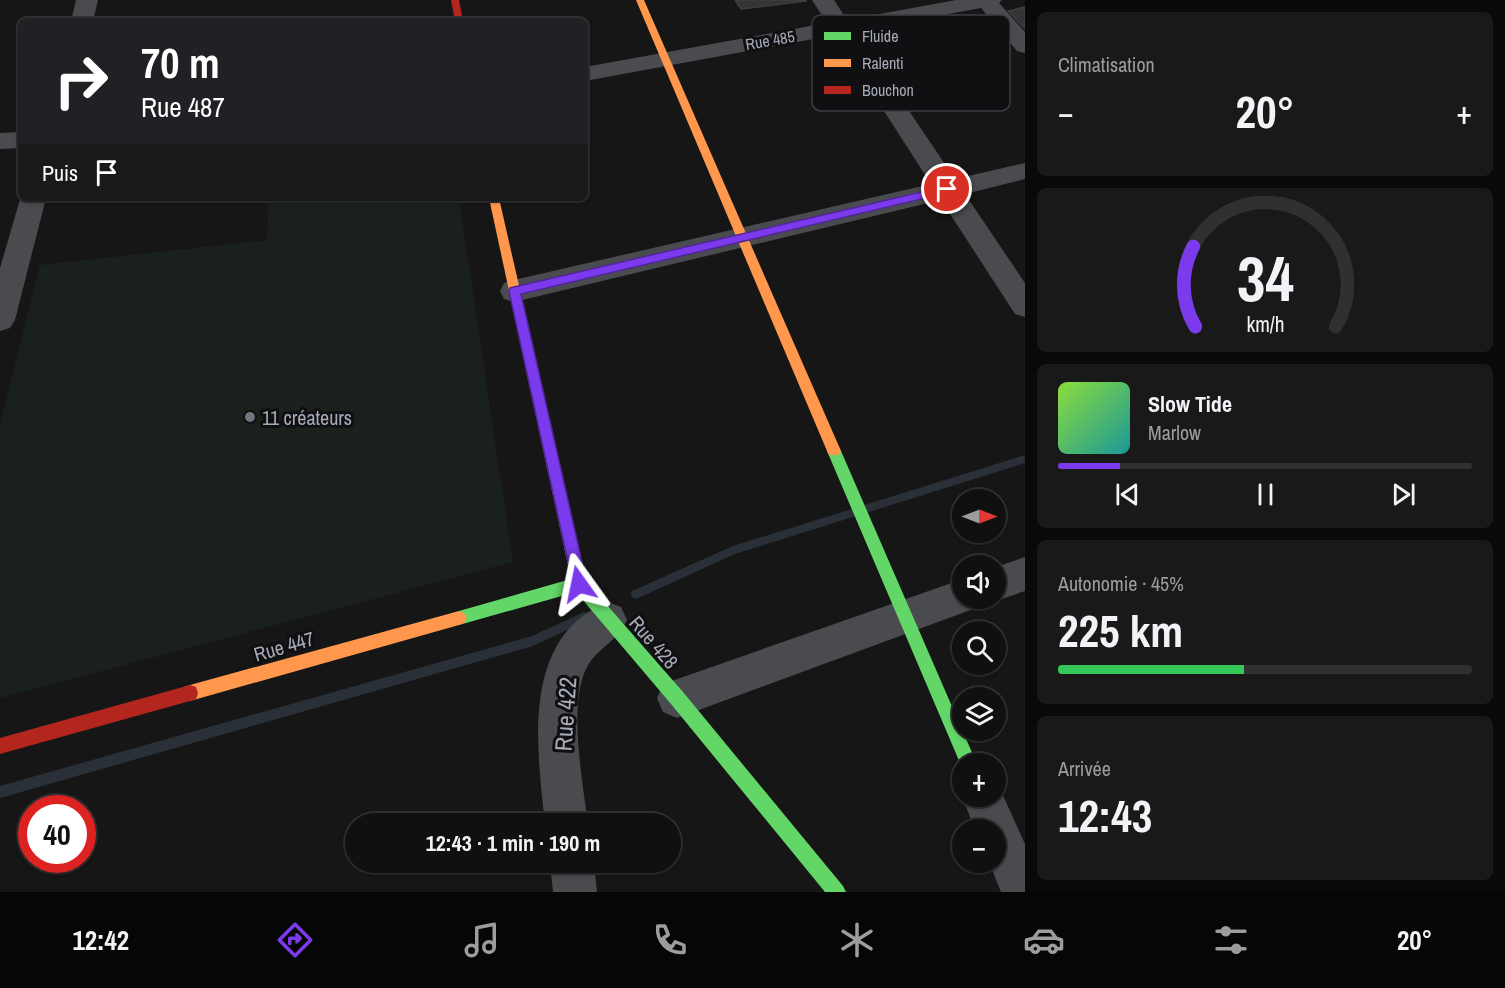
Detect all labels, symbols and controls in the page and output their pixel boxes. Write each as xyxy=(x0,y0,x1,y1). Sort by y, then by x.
legend xyxy=(812,15,1010,111)
street label: Rue 485 xyxy=(744,25,796,55)
text: Fluide xyxy=(862,25,898,47)
text: 70 m xyxy=(141,35,220,91)
icon: right xyxy=(42,42,120,120)
text: Climatisation xyxy=(1058,51,1155,78)
text: Ralenti xyxy=(862,52,904,74)
text: Bouchon xyxy=(862,79,914,101)
text: 20° xyxy=(1235,81,1295,142)
text: Rue 487 xyxy=(141,89,225,125)
text: − xyxy=(1058,90,1074,134)
text: + xyxy=(1456,90,1472,134)
icon: arrive xyxy=(90,156,123,189)
text: Puis xyxy=(42,158,78,188)
pin xyxy=(921,163,972,214)
icon: arrive xyxy=(930,172,963,205)
text: 34 xyxy=(1237,236,1293,320)
text: km/h xyxy=(1246,310,1284,339)
text: Slow Tide xyxy=(1148,389,1232,419)
place label: 11 créateurs xyxy=(262,404,352,431)
marker: 11 créateurs xyxy=(243,410,257,424)
text: Marlow xyxy=(1148,419,1201,446)
icon: previous xyxy=(1111,478,1144,511)
icon: pause xyxy=(1249,478,1282,511)
icon: next xyxy=(1387,478,1420,511)
north arrow xyxy=(952,489,1006,543)
map controls xyxy=(952,489,1006,873)
position arrow xyxy=(547,552,611,616)
button: sound xyxy=(952,555,1006,609)
text: Autonomie · 45% xyxy=(1058,570,1184,597)
text: 225 km xyxy=(1058,600,1183,661)
street label: Rue 428 xyxy=(623,610,685,674)
button: search xyxy=(952,621,1006,675)
street label: Rue 447 xyxy=(250,624,318,668)
street label: Rue 422 xyxy=(546,676,584,752)
button: layers xyxy=(952,687,1006,741)
button: + xyxy=(952,753,1006,807)
text: Arrivée xyxy=(1058,755,1111,782)
text: 12:43 xyxy=(1058,785,1152,846)
speed limit sign: 40 xyxy=(18,795,96,873)
button: − xyxy=(952,819,1006,873)
text: 12:43 · 1 min · 190 m xyxy=(426,828,600,858)
icon: directions xyxy=(274,919,316,961)
icon: music xyxy=(461,919,503,961)
icon: phone xyxy=(649,919,691,961)
icon: climate xyxy=(836,919,878,961)
icon: car xyxy=(1023,919,1065,961)
icon: filters xyxy=(1210,919,1252,961)
text: 12:42 xyxy=(73,922,129,958)
text: 20° xyxy=(1397,922,1432,958)

